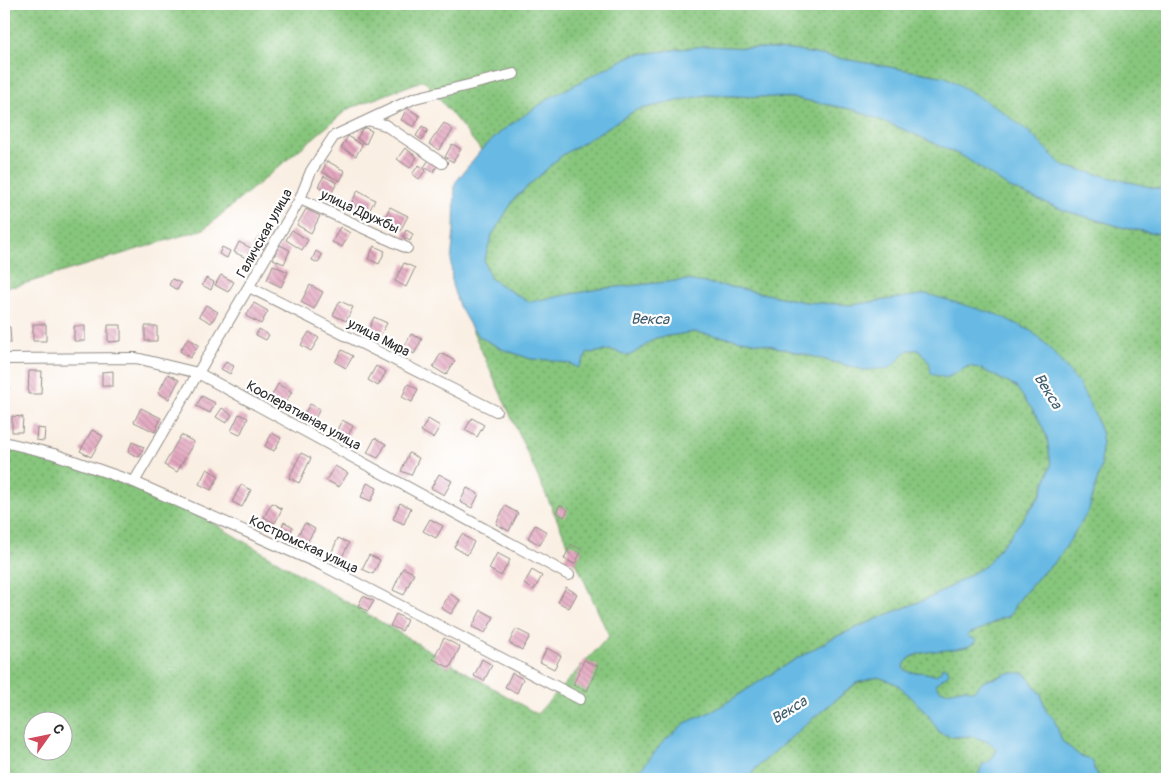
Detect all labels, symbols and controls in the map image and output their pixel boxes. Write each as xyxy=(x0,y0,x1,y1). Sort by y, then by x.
street label: улица Дружбы xyxy=(317,185,402,237)
street label: Галичская улица xyxy=(233,186,296,281)
water label: Векса xyxy=(631,310,670,329)
street label: улица Мира xyxy=(344,314,413,360)
water label: Векса xyxy=(1029,370,1066,413)
street label: Кооперативная улица xyxy=(244,377,364,454)
street label: Костромская улица xyxy=(247,512,361,577)
water label: Векса xyxy=(768,692,811,729)
north arrow xyxy=(22,710,72,760)
text: С xyxy=(49,721,68,738)

